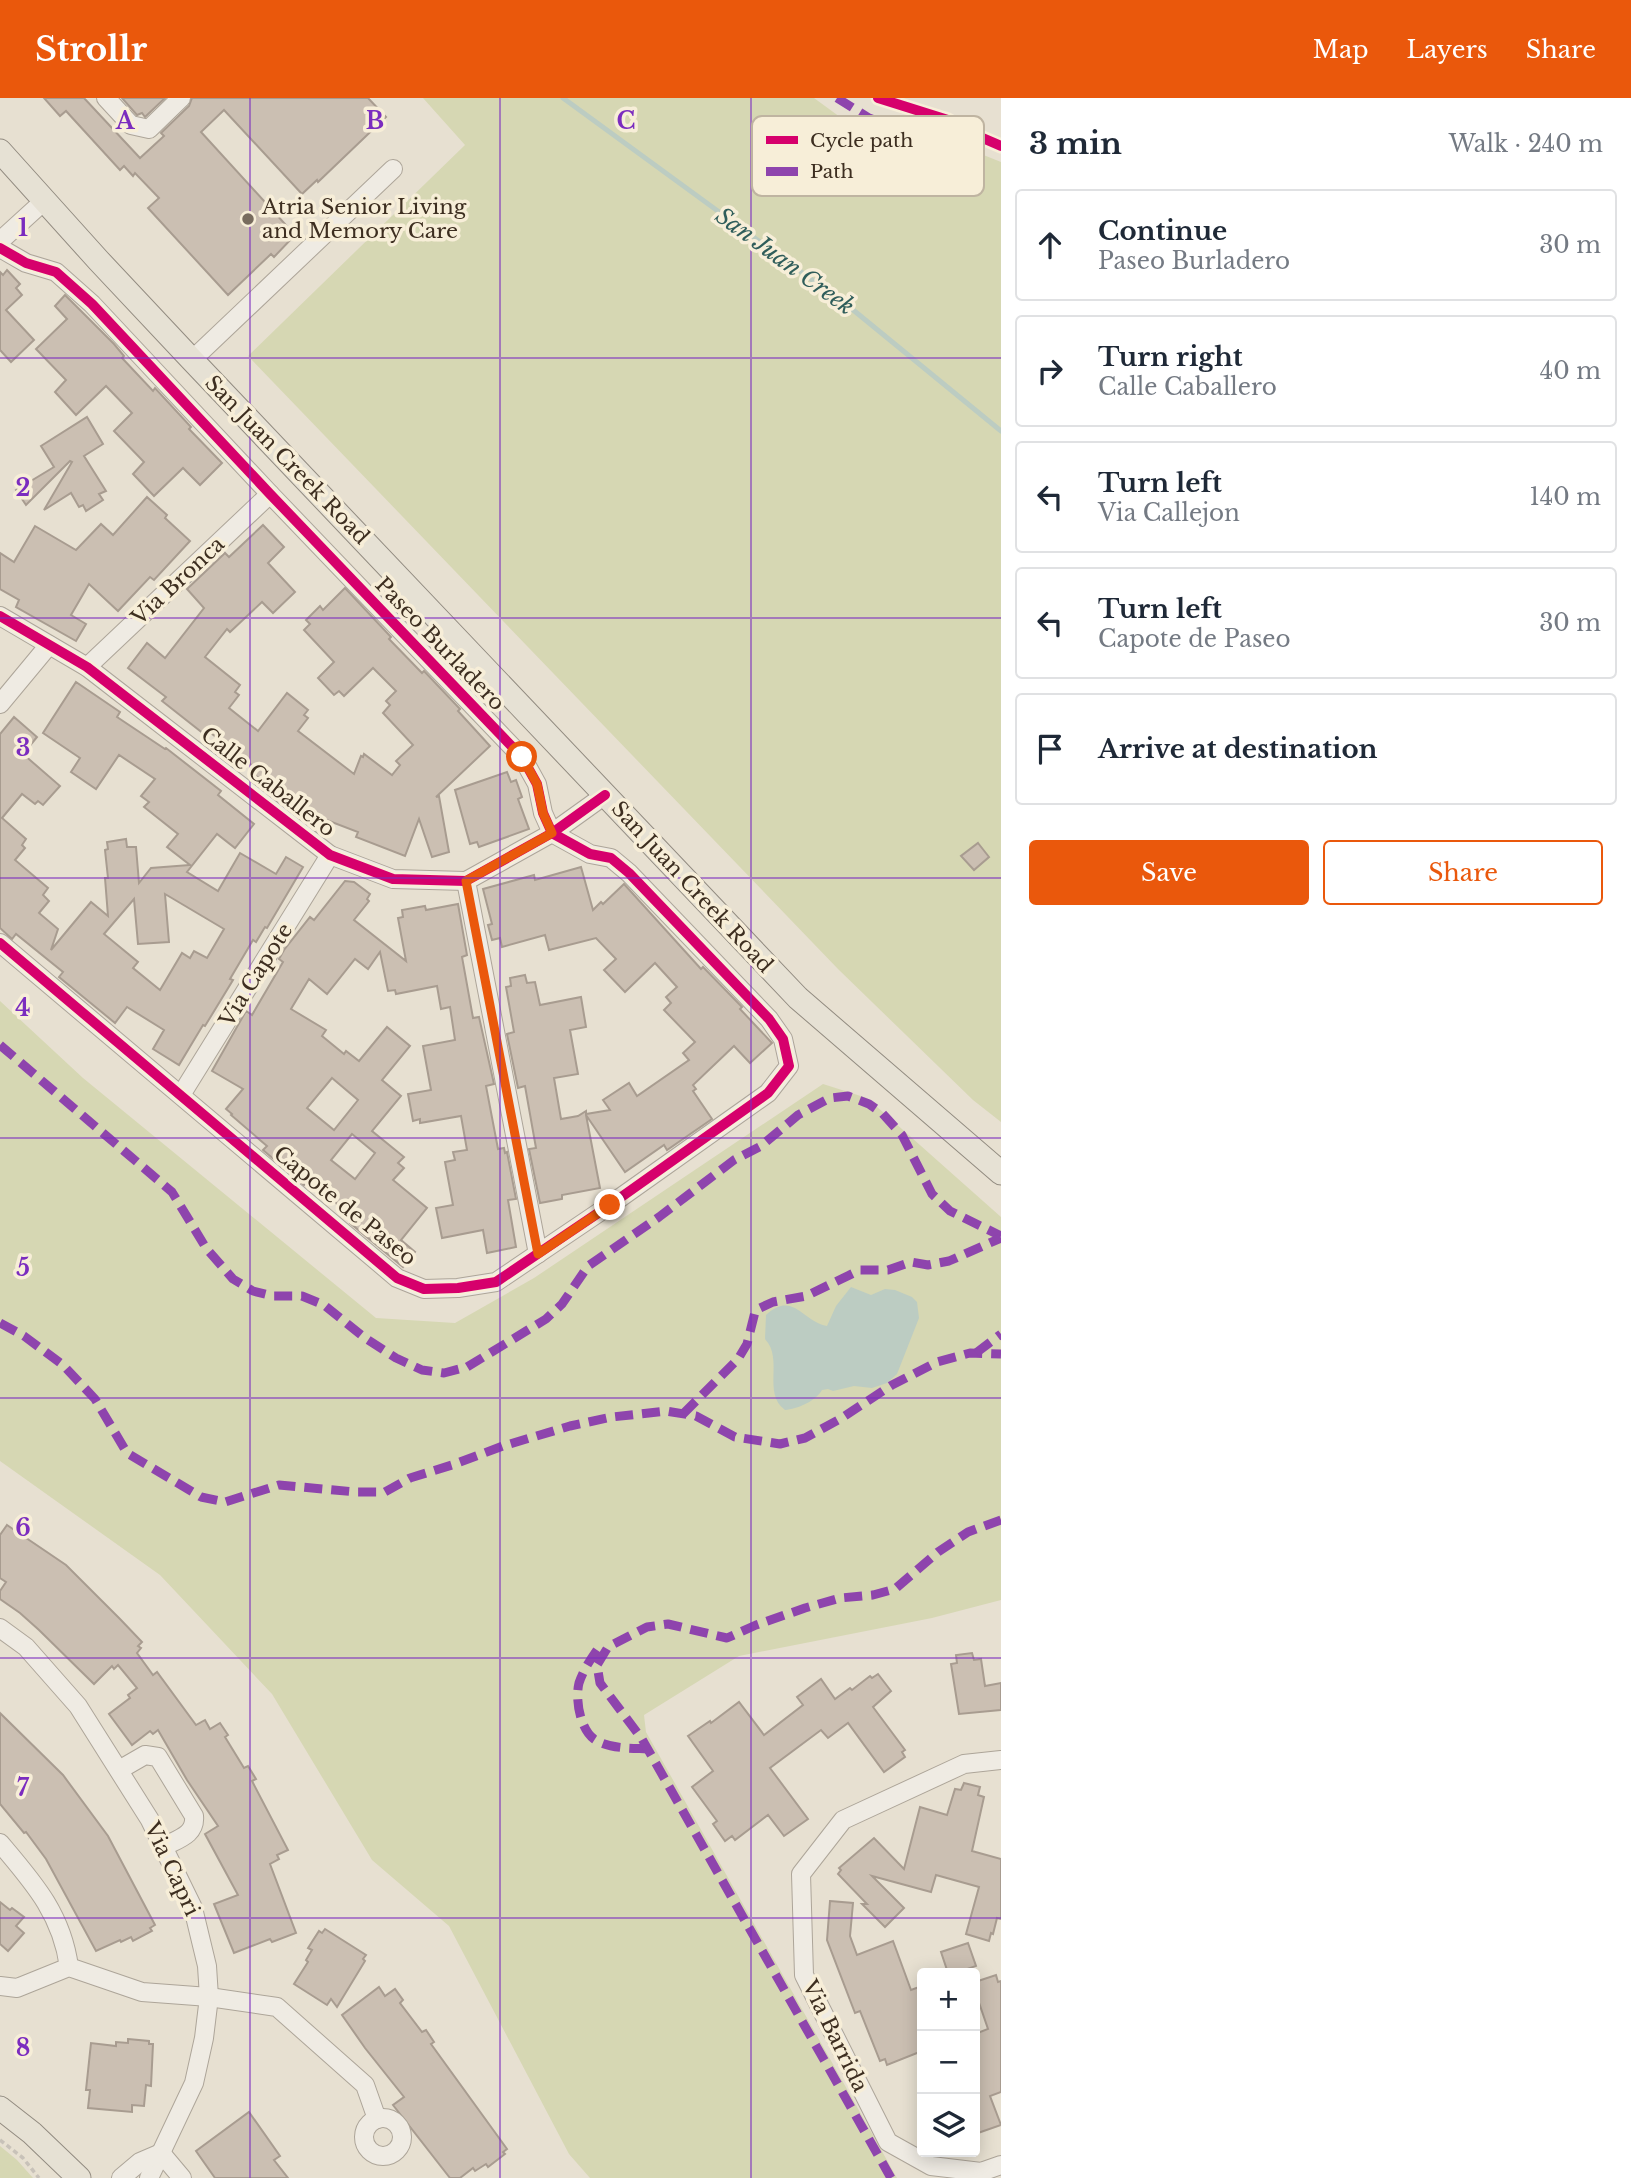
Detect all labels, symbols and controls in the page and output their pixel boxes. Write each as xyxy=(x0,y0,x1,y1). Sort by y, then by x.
text: Strollr xyxy=(35,29,147,70)
text: Map xyxy=(1313,35,1369,64)
text: Layers xyxy=(1407,35,1488,64)
text: Share xyxy=(1526,35,1596,64)
text: A xyxy=(115,107,136,135)
text: B xyxy=(366,107,384,135)
text: C xyxy=(617,107,635,135)
legend xyxy=(752,116,984,196)
text: 3 min xyxy=(1029,125,1122,162)
text: Cycle path xyxy=(810,129,913,152)
text: Walk · 240 m xyxy=(1449,130,1603,158)
text: Path xyxy=(810,160,854,183)
place label: Atria Senior Living and Memory Care xyxy=(261,194,467,244)
water label: San Juan Creek xyxy=(710,201,860,321)
marker: Atria Senior Living and Memory Care xyxy=(240,211,256,227)
text: 1 xyxy=(18,214,28,242)
text: Continue xyxy=(1098,215,1227,247)
icon: ahead xyxy=(1031,226,1069,264)
text: 30 m xyxy=(1539,231,1601,259)
text: Paseo Burladero xyxy=(1098,247,1290,275)
text: Turn right xyxy=(1098,341,1243,373)
icon: right xyxy=(1031,352,1069,390)
text: 40 m xyxy=(1540,357,1601,385)
street label: San Juan Creek Road xyxy=(200,370,374,550)
text: Calle Caballero xyxy=(1098,373,1277,401)
text: Turn left xyxy=(1098,467,1222,499)
text: 2 xyxy=(16,474,30,502)
icon: left xyxy=(1031,478,1069,516)
text: 140 m xyxy=(1530,483,1601,511)
text: Via Callejon xyxy=(1098,499,1240,527)
street label: Via Bronca xyxy=(125,531,230,631)
street label: Paseo Burladero xyxy=(370,572,510,716)
text: Turn left xyxy=(1098,593,1222,625)
icon: left xyxy=(1031,604,1069,642)
text: 30 m xyxy=(1539,609,1601,637)
text: Capote de Paseo xyxy=(1098,625,1291,653)
street label: Calle Caballero xyxy=(196,722,340,842)
icon: arrive xyxy=(1031,730,1069,768)
text: Arrive at destination xyxy=(1098,733,1378,765)
text: 3 xyxy=(16,734,30,762)
route start xyxy=(506,741,537,772)
street label: San Juan Creek Road xyxy=(606,796,778,978)
button: Save xyxy=(1029,840,1309,905)
button: Share xyxy=(1323,840,1603,905)
street label: Via Capote xyxy=(213,918,298,1032)
text: 4 xyxy=(15,994,31,1022)
street label: Capote de Paseo xyxy=(269,1141,421,1271)
route end xyxy=(594,1189,625,1220)
text: 5 xyxy=(16,1254,30,1282)
text: 6 xyxy=(15,1514,31,1542)
text: 7 xyxy=(17,1774,30,1802)
street label: Via Capri xyxy=(138,1817,205,1920)
map controls xyxy=(917,1968,980,2157)
button: + xyxy=(917,1968,980,2031)
street label: Via Barrida xyxy=(796,1975,873,2097)
button: − xyxy=(917,2031,980,2094)
text: 8 xyxy=(16,2034,30,2062)
button: layers xyxy=(917,2094,980,2157)

